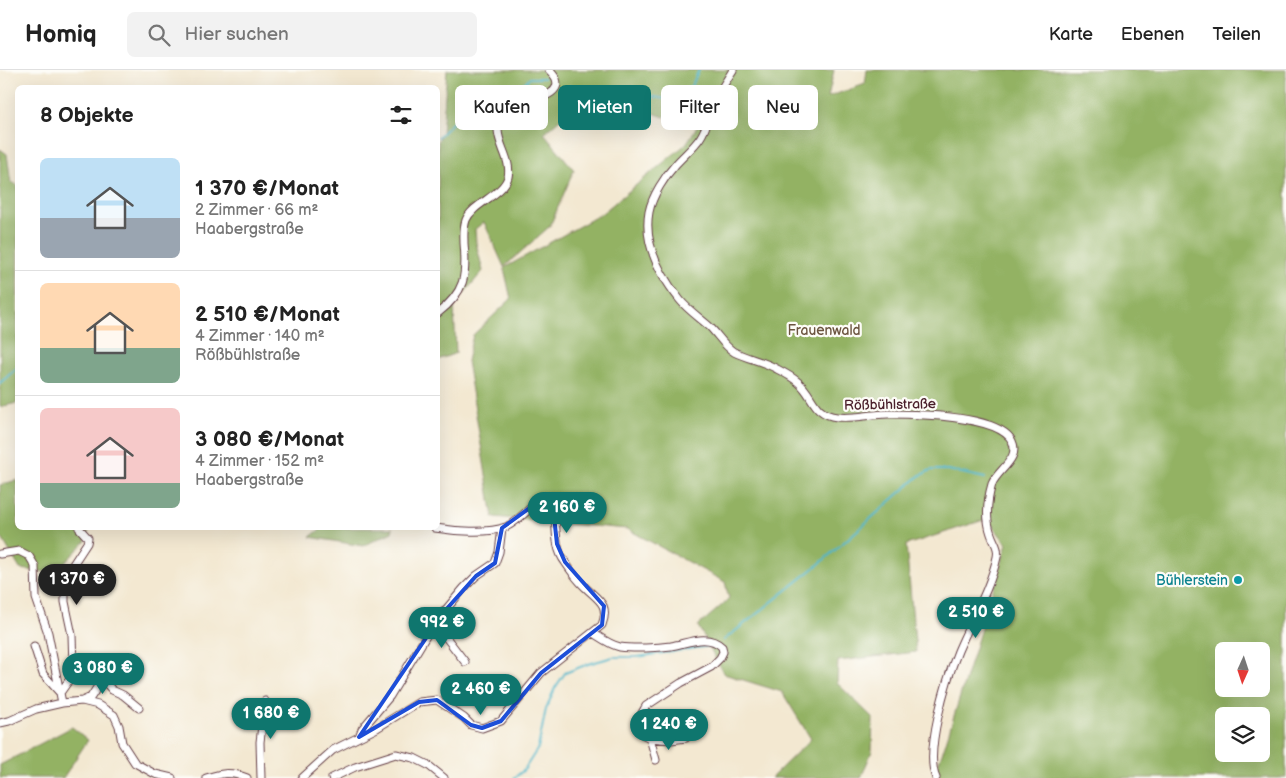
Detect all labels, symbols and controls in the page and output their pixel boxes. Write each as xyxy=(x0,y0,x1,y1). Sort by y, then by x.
search box xyxy=(127,12,477,57)
text: Homiq xyxy=(25,20,97,49)
icon: search xyxy=(145,21,173,49)
text: Hier suchen xyxy=(185,23,289,46)
text: Karte xyxy=(1049,24,1093,45)
text: Ebenen xyxy=(1121,24,1184,45)
text: Teilen xyxy=(1212,24,1261,45)
chip: Kaufen xyxy=(455,85,548,130)
chip: Mieten xyxy=(558,85,651,130)
chip: Filter xyxy=(661,85,738,130)
chip: Neu xyxy=(748,85,818,130)
icon: filters xyxy=(387,101,415,129)
text: 8 Objekte xyxy=(40,103,134,128)
text: 1 370 €/Monat xyxy=(195,176,339,201)
icon: home xyxy=(80,178,140,238)
text: 2 Zimmer · 66 m² xyxy=(195,201,319,220)
text: Haabergstraße xyxy=(195,220,304,239)
text: 2 510 €/Monat xyxy=(195,302,340,327)
icon: home xyxy=(80,303,140,363)
park label: Frauenwald xyxy=(787,322,861,339)
text: 4 Zimmer · 140 m² xyxy=(195,327,325,346)
text: Rößbühlstraße xyxy=(195,346,300,365)
street label: Rößbühlstraße xyxy=(844,395,936,414)
text: 3 080 €/Monat xyxy=(195,427,344,452)
icon: home xyxy=(80,428,140,488)
text: 4 Zimmer · 152 m² xyxy=(195,452,324,471)
text: Haabergstraße xyxy=(195,471,304,490)
pin: 2 160 € xyxy=(521,492,613,534)
text: 2 160 € xyxy=(539,498,595,517)
pin: 1 370 € xyxy=(31,564,123,606)
text: 1 370 € xyxy=(49,570,105,589)
place label: Bühlerstein xyxy=(1156,572,1228,589)
marker: Bühlerstein xyxy=(1232,574,1244,586)
pin: 2 510 € xyxy=(930,596,1022,639)
text: 2 510 € xyxy=(948,603,1004,622)
pin: 992 € xyxy=(407,606,477,649)
text: 992 € xyxy=(420,613,464,632)
north arrow xyxy=(1215,642,1270,698)
map controls xyxy=(1215,642,1270,762)
pin: 3 080 € xyxy=(57,652,149,695)
text: 3 080 € xyxy=(73,659,133,678)
pin: 2 460 € xyxy=(435,674,527,716)
text: 2 460 € xyxy=(451,680,511,699)
pin: 1 680 € xyxy=(225,698,317,740)
text: 1 680 € xyxy=(243,704,299,723)
button: layers xyxy=(1215,707,1270,762)
pin: 1 240 € xyxy=(623,708,715,751)
text: 1 240 € xyxy=(641,715,697,734)

